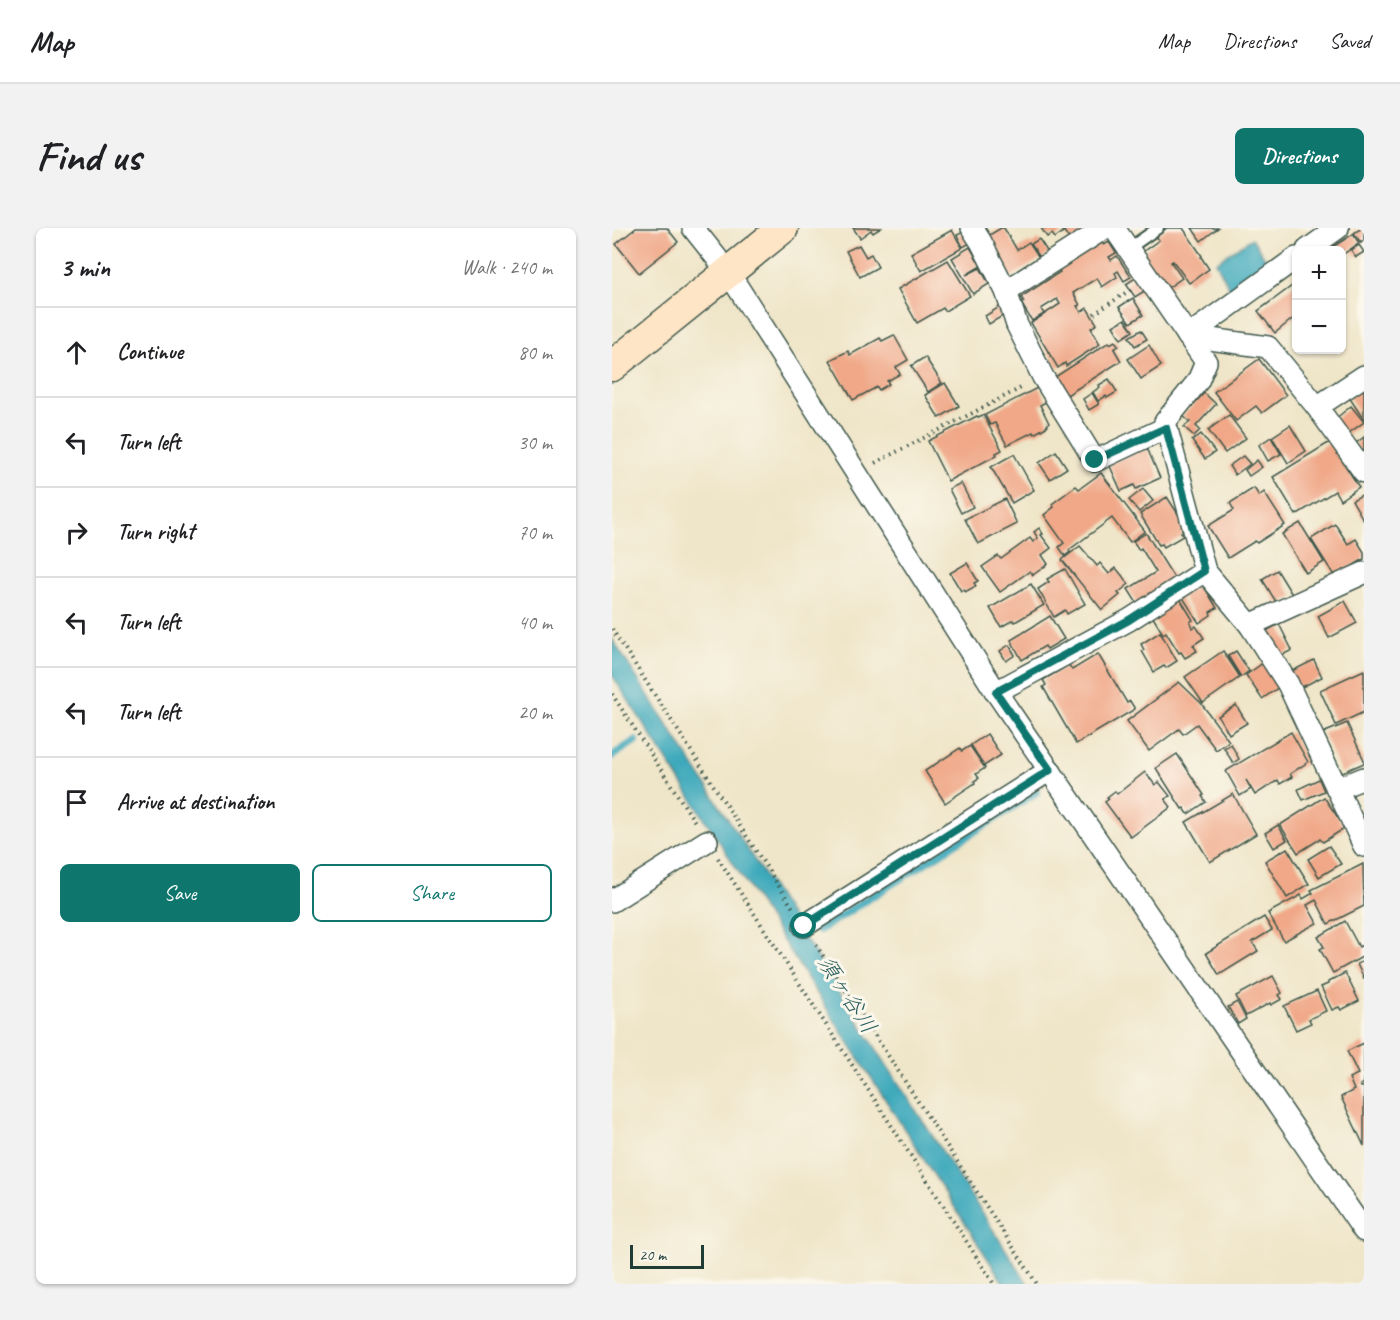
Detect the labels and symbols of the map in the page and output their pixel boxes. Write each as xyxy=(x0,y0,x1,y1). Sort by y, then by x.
route end xyxy=(1081,446,1107,472)
route start xyxy=(790,912,816,938)
water label: 須ヶ谷川 xyxy=(811,950,883,1039)
scale bar xyxy=(630,1242,704,1270)

